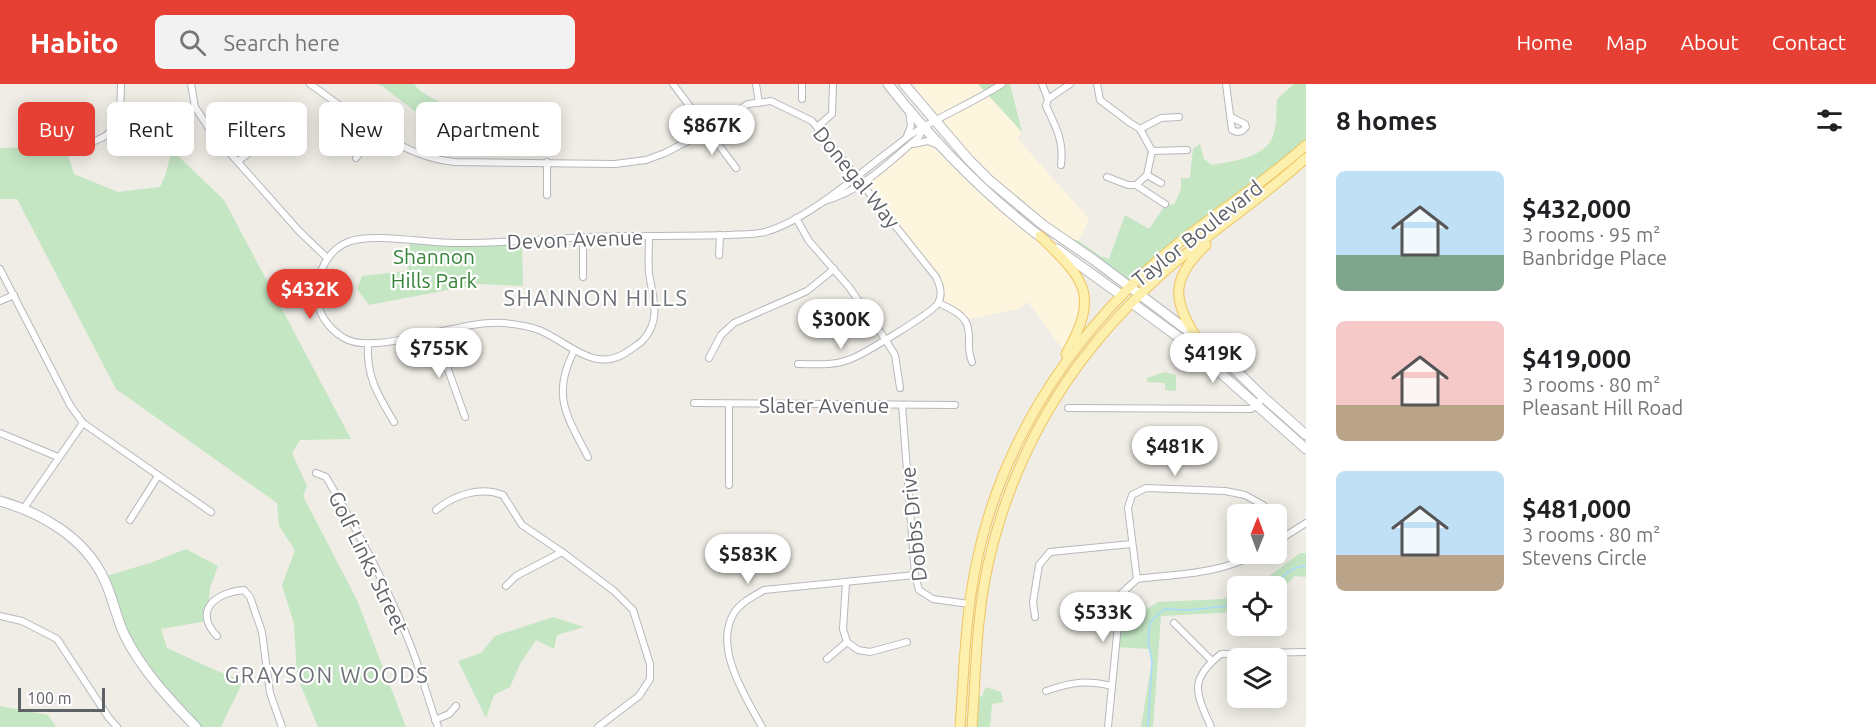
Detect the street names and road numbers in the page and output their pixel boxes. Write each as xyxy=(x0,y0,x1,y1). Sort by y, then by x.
street label: Donegal Way xyxy=(809,121,905,233)
street label: Taylor Boulevard xyxy=(1127,175,1267,291)
street label: Devon Avenue xyxy=(506,225,644,253)
street label: Slater Avenue xyxy=(759,393,889,417)
street label: Dobbs Drive xyxy=(895,465,931,583)
street label: Golf Links Street xyxy=(324,487,414,637)

